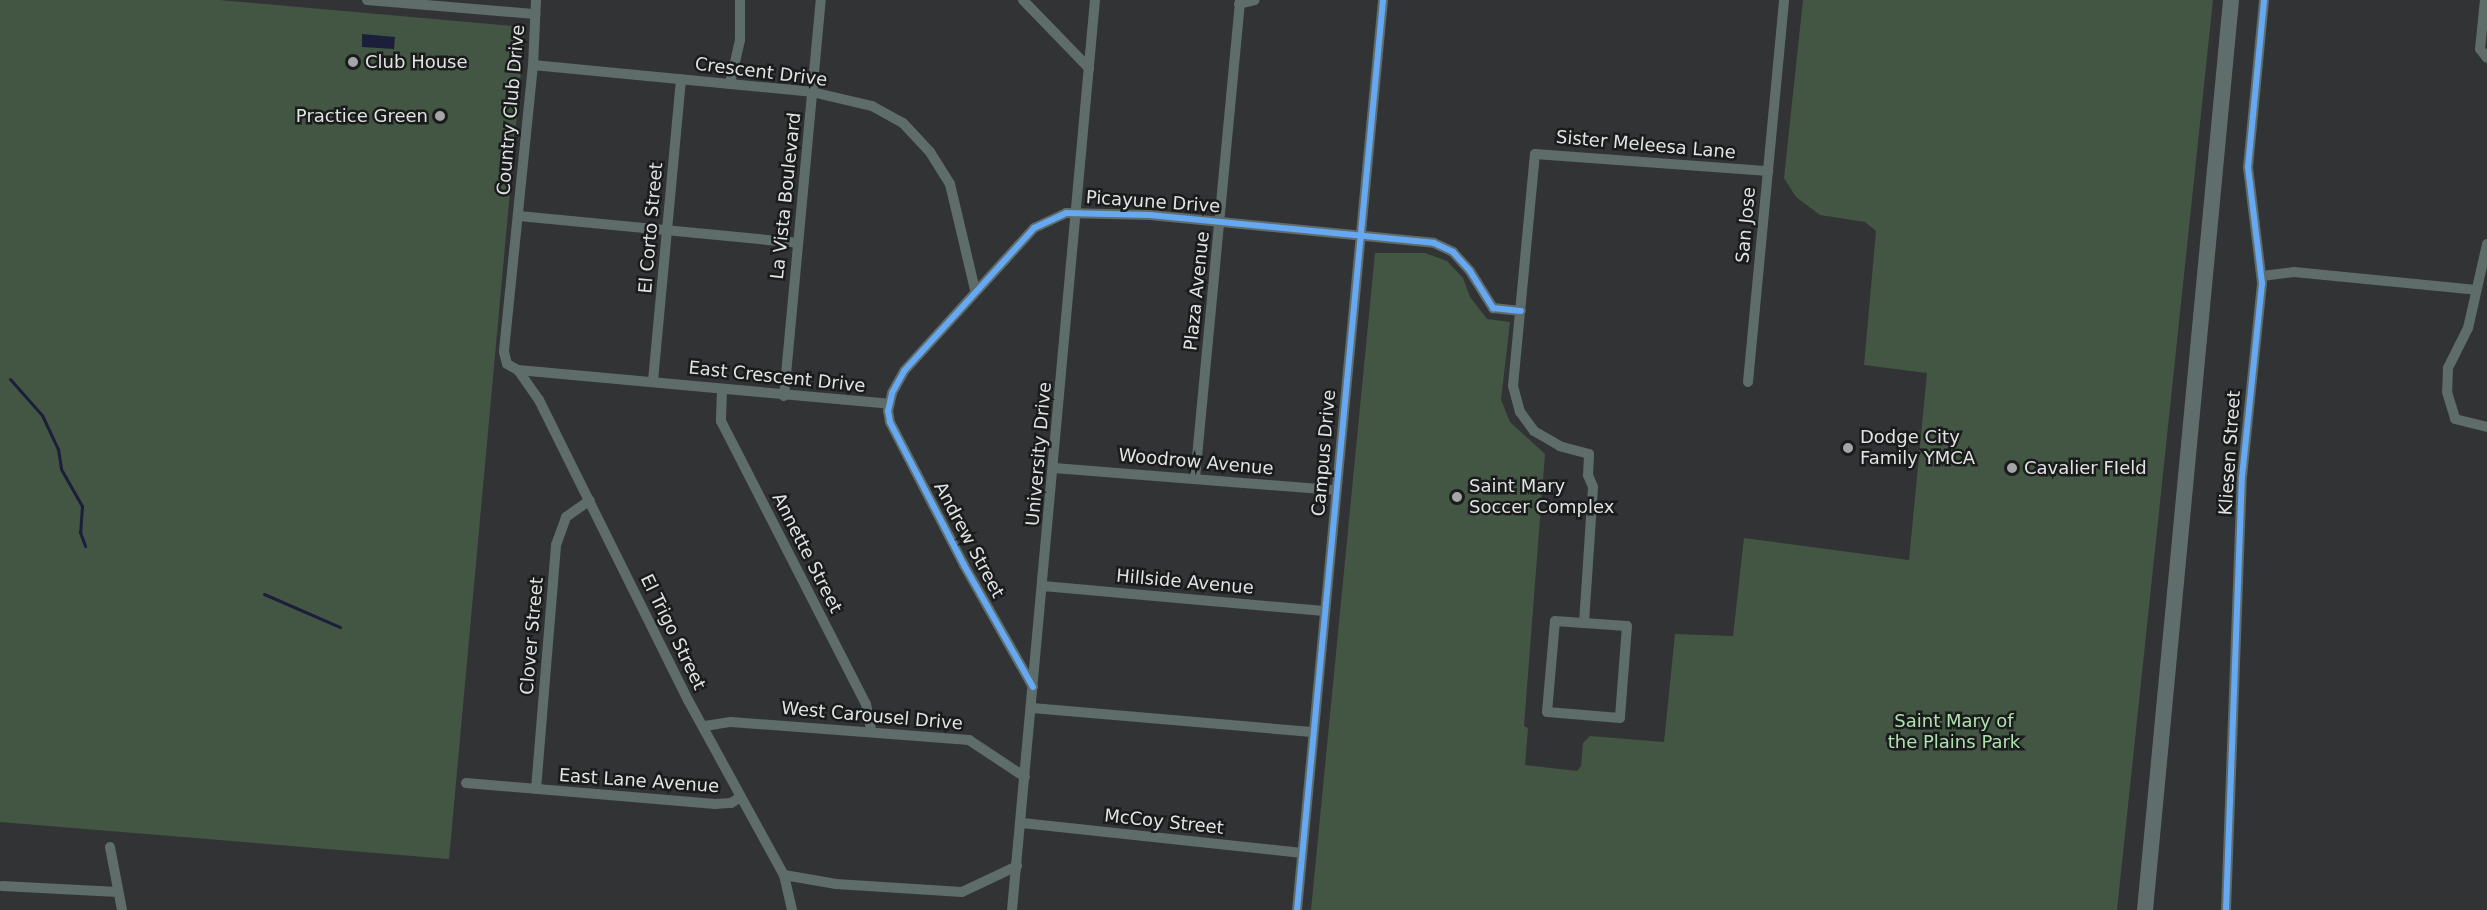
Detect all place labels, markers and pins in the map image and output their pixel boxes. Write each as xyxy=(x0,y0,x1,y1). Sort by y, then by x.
place label: Club House xyxy=(365,51,468,73)
marker: Club House xyxy=(346,55,360,69)
place label: Practice Green xyxy=(296,105,428,127)
marker: Practice Green xyxy=(433,109,447,123)
place label: Dodge City Family YMCA xyxy=(1860,427,1975,470)
marker: Dodge City Family YMCA xyxy=(1841,441,1855,455)
place label: Cavalier FIeld xyxy=(2024,457,2147,479)
marker: Cavalier FIeld xyxy=(2005,461,2019,475)
place label: Saint Mary Soccer Complex xyxy=(1469,476,1614,518)
marker: Saint Mary Soccer Complex xyxy=(1450,490,1464,504)

